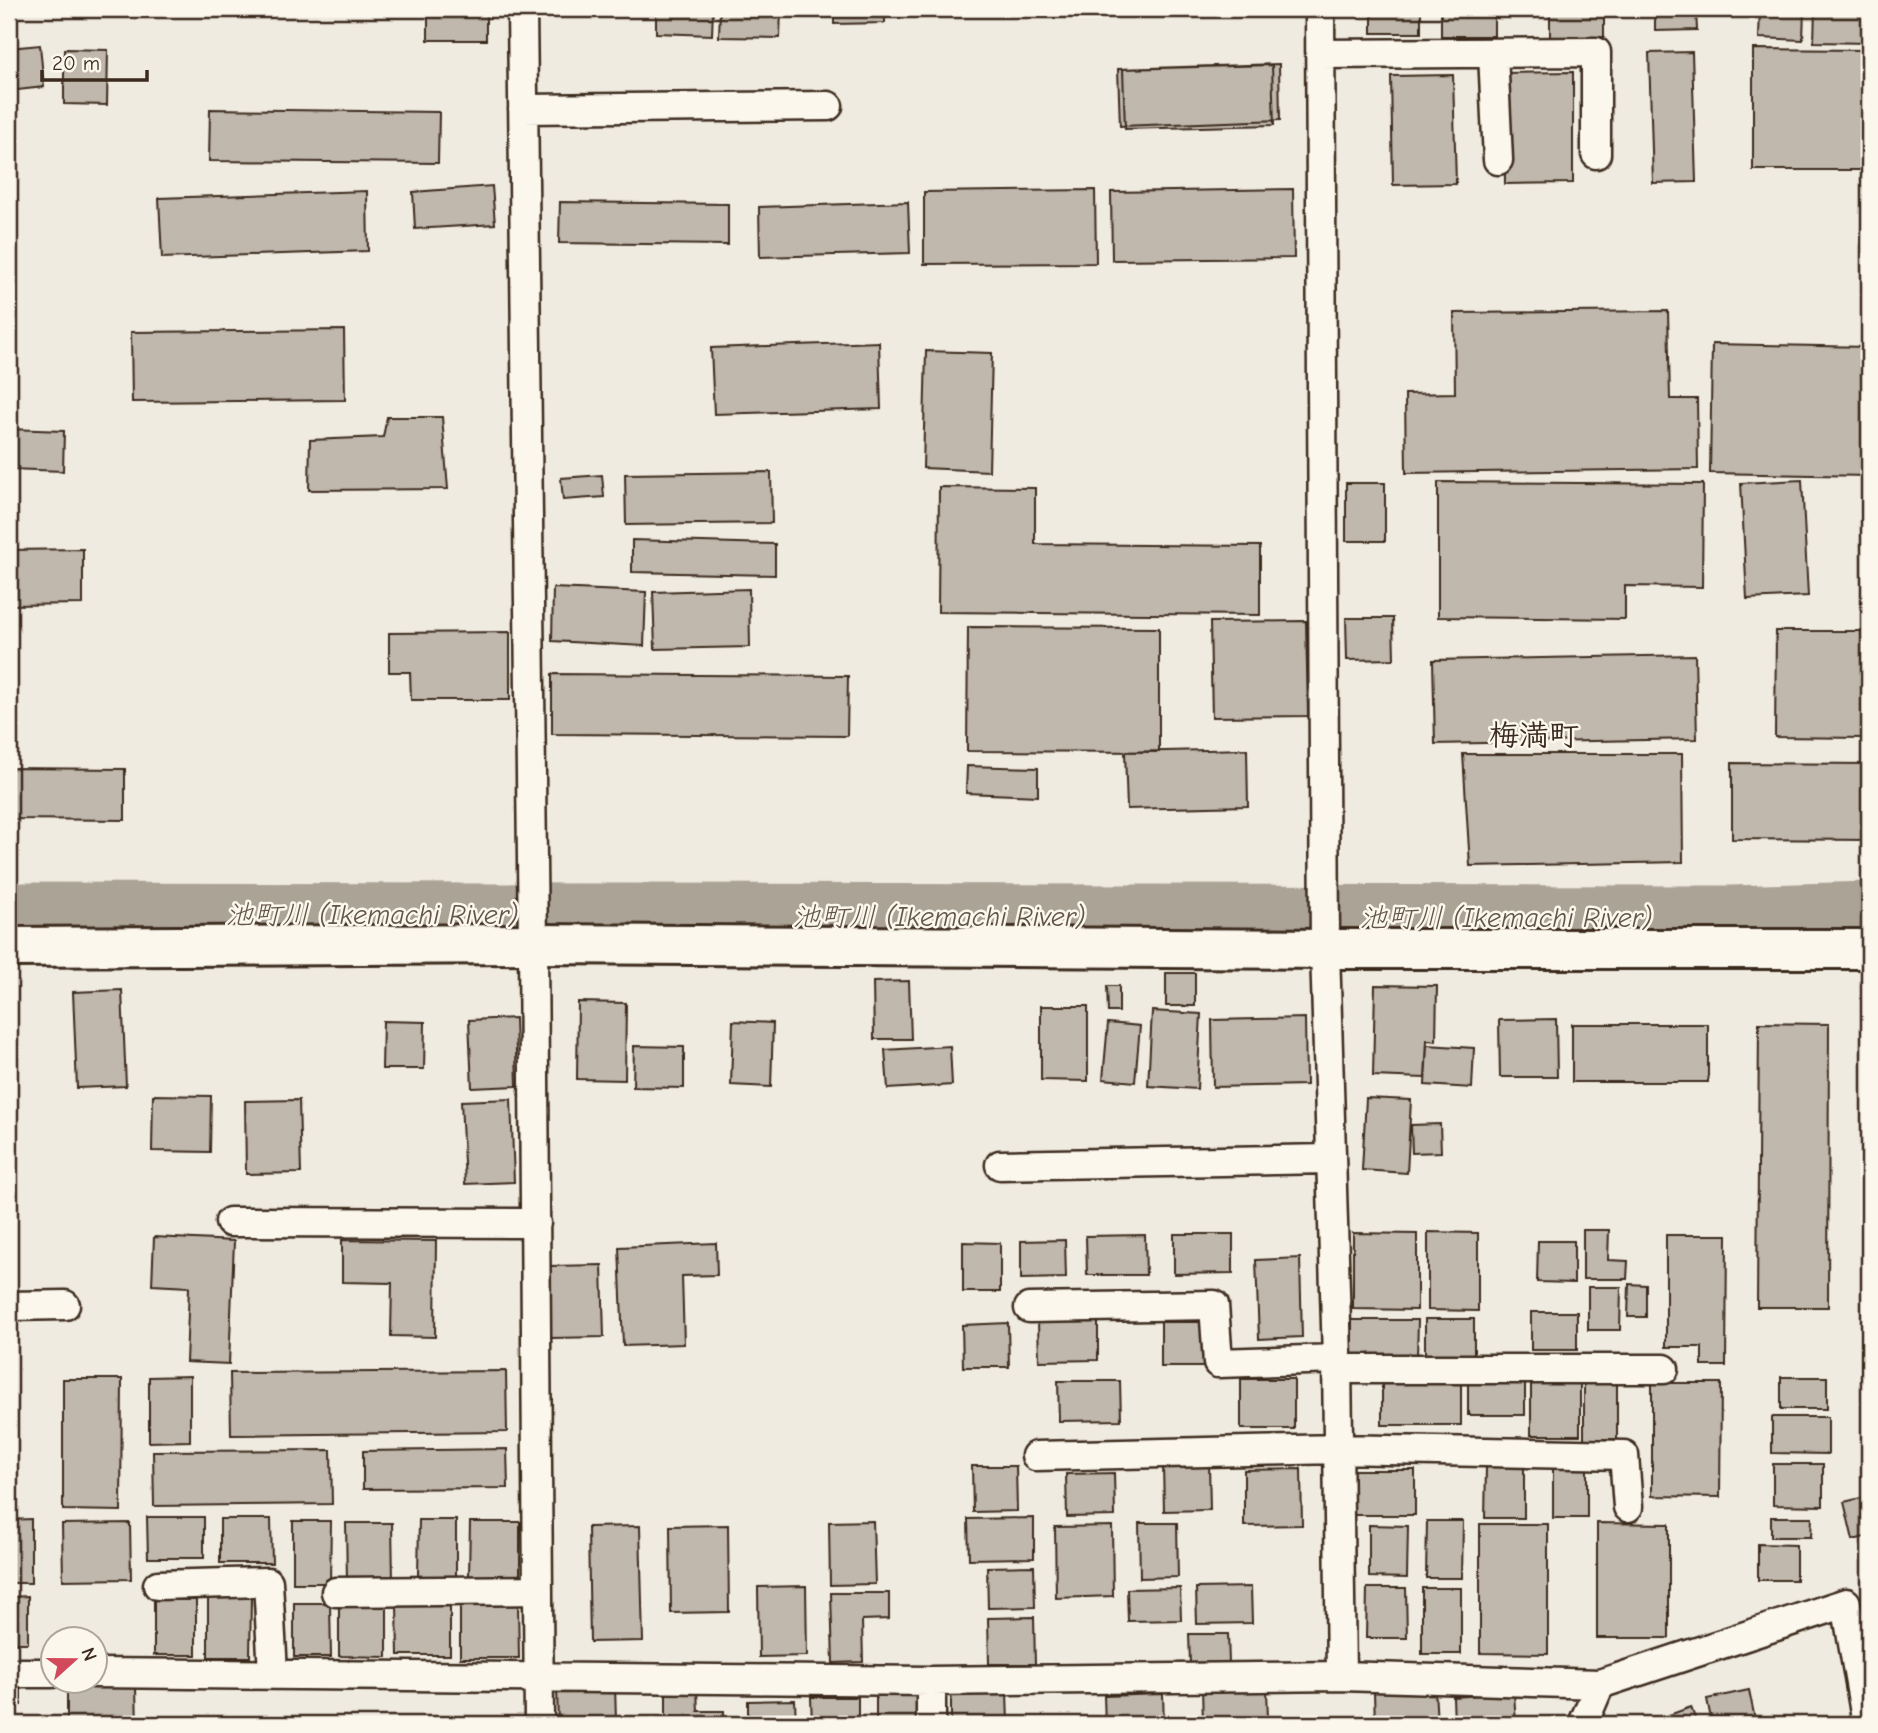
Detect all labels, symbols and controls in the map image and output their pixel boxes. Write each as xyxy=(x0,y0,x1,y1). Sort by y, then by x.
scale bar xyxy=(42,38,147,82)
text: 20 m xyxy=(52,51,100,75)
district label: 梅満町 xyxy=(1489,718,1579,753)
water label: 池町川 (Ikemachi River) xyxy=(225,899,519,931)
water label: 池町川 (Ikemachi River) xyxy=(792,901,1086,933)
water label: 池町川 (Ikemachi River) xyxy=(1359,902,1653,934)
north arrow xyxy=(38,1624,108,1694)
text: N xyxy=(76,1645,101,1664)

